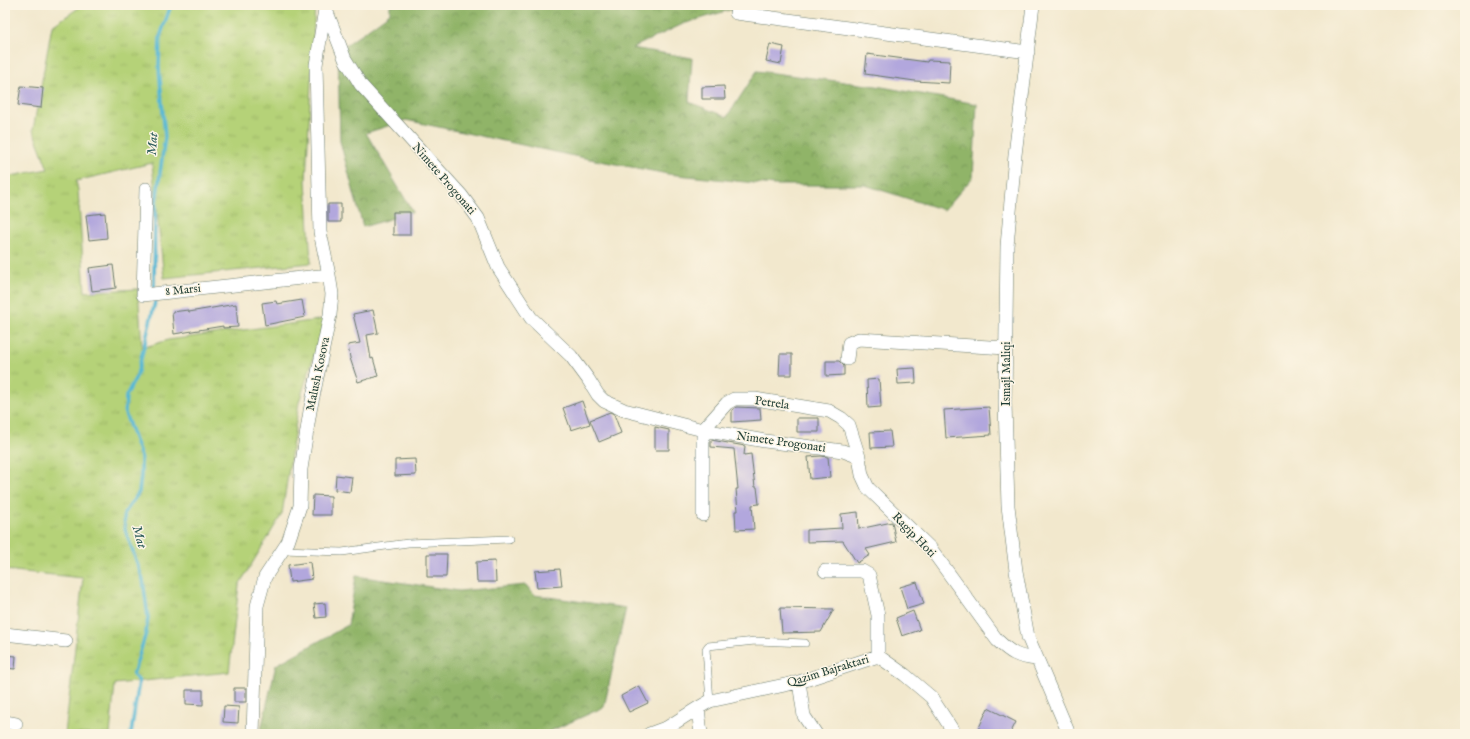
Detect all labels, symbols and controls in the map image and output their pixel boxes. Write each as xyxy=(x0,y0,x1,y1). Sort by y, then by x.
water label: Mat xyxy=(144,131,162,156)
street label: Nimete Progonati xyxy=(409,140,479,218)
street label: 8 Marsi xyxy=(164,281,202,299)
street label: Malush Kosova xyxy=(303,335,333,412)
street label: Ismajl Maliqi xyxy=(999,342,1015,406)
street label: Petrela xyxy=(754,393,791,413)
street label: Nimete Progonati xyxy=(735,428,827,456)
street label: Ragip Hoti xyxy=(888,509,939,561)
water label: Mat xyxy=(128,524,151,551)
street label: Qazim Bajraktari xyxy=(785,651,871,691)

